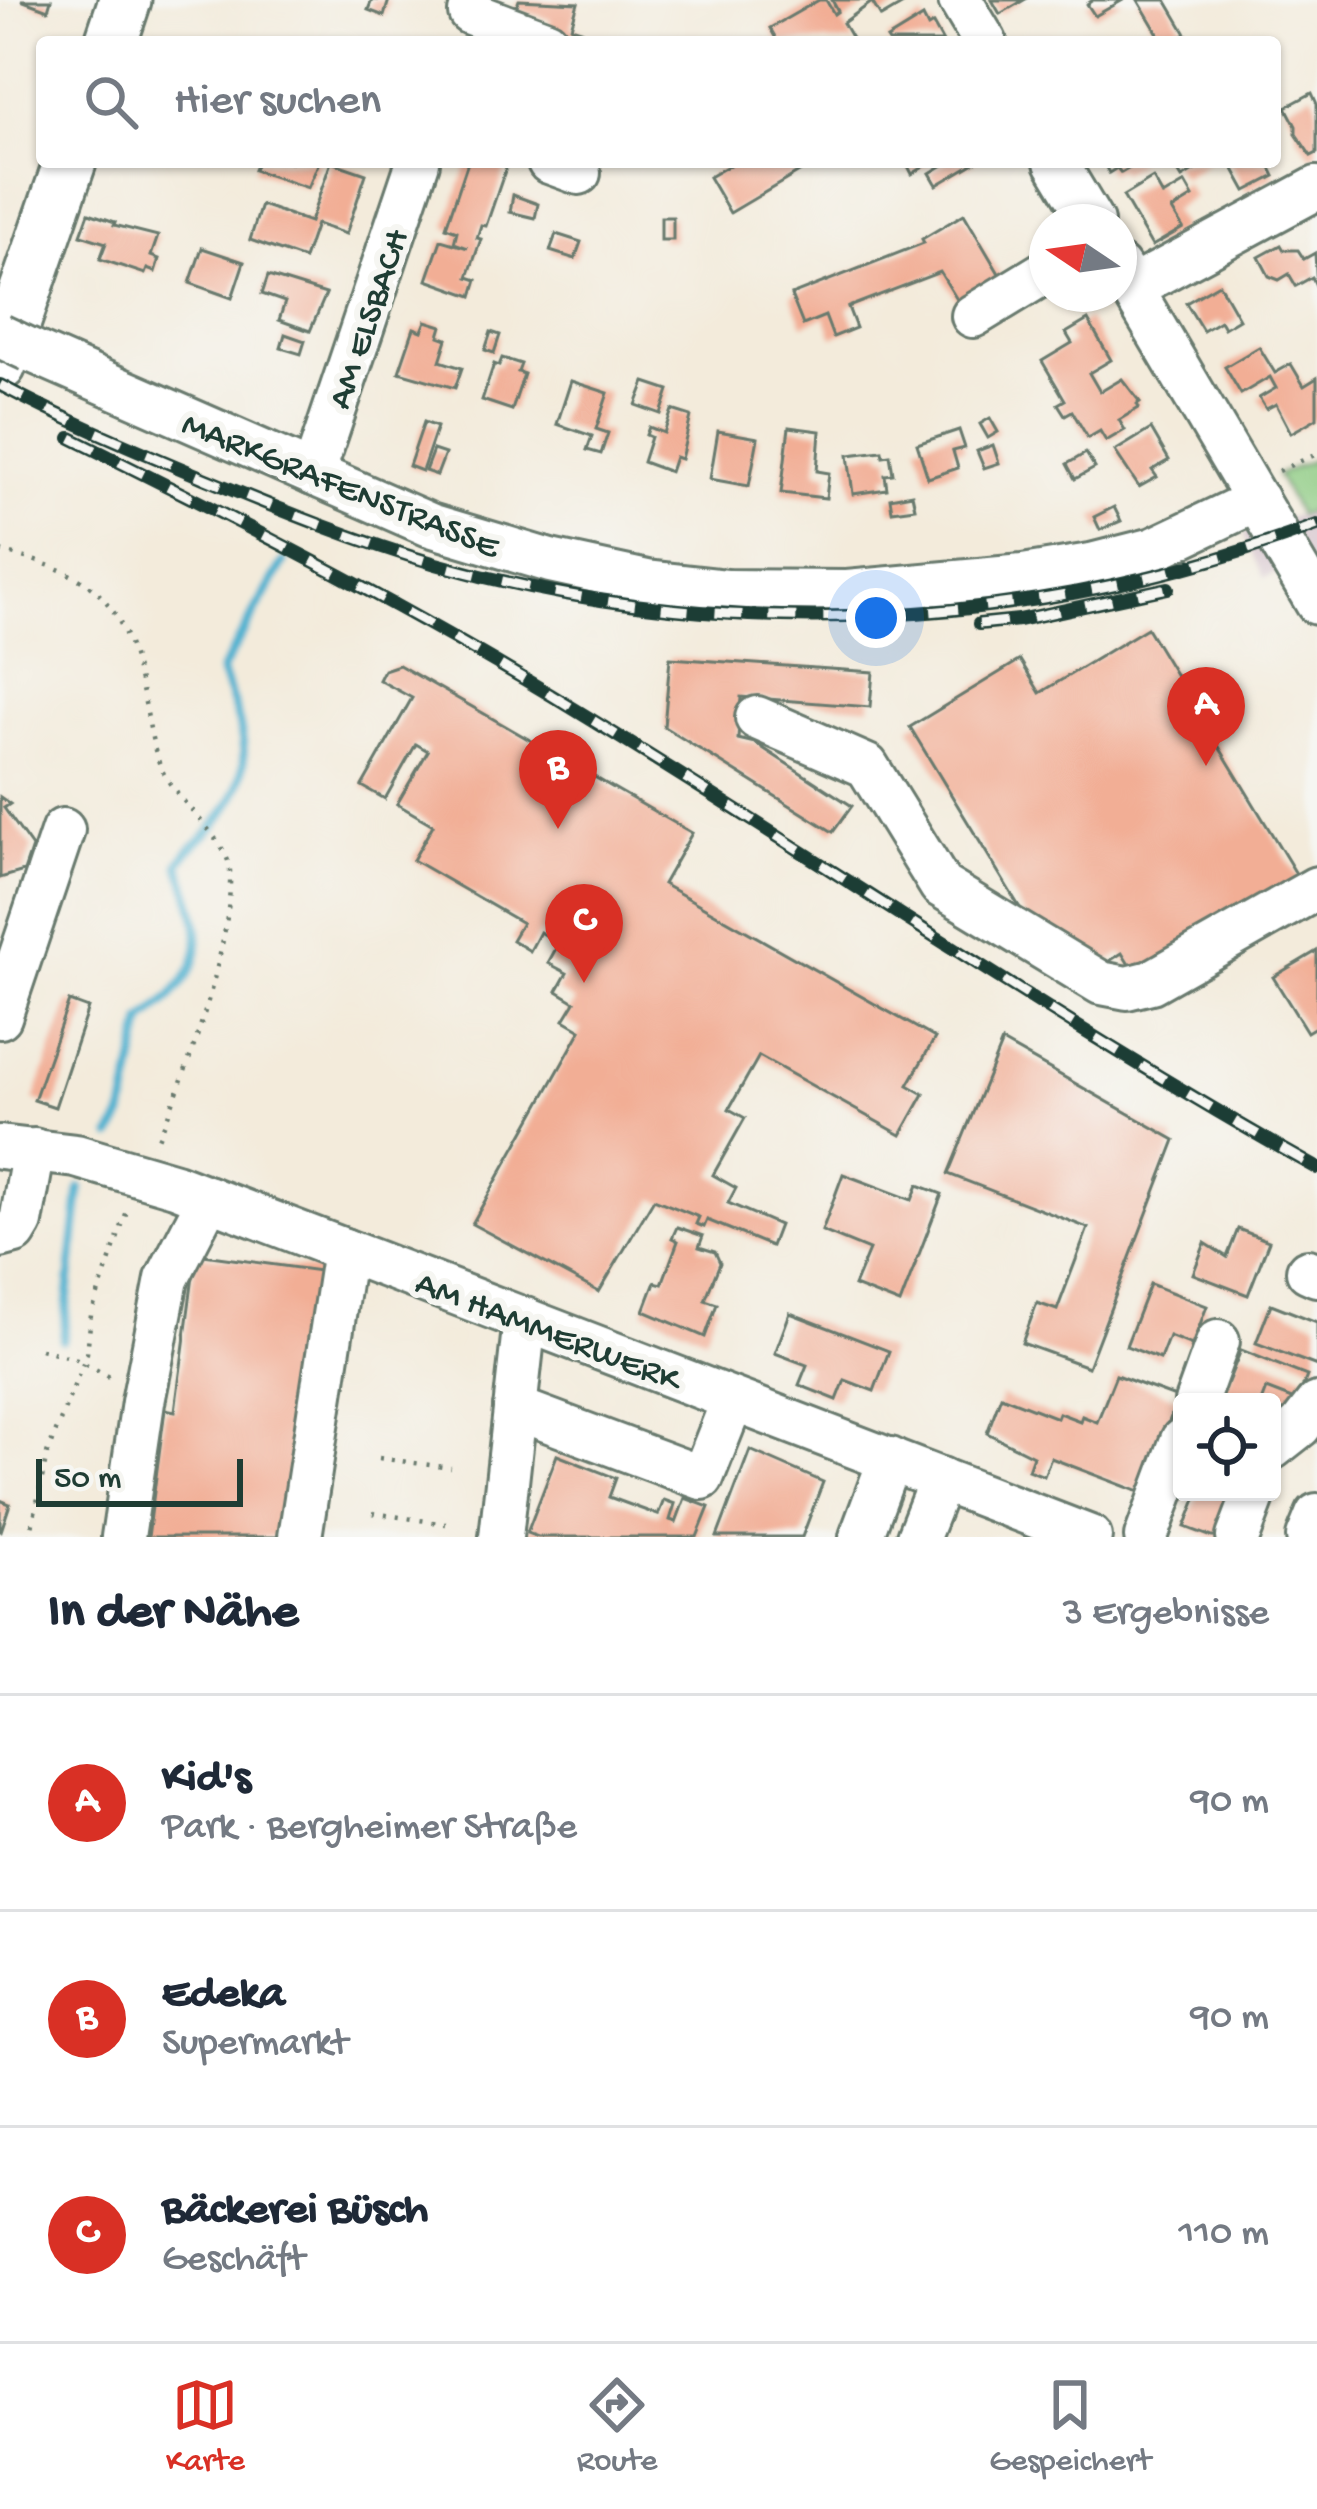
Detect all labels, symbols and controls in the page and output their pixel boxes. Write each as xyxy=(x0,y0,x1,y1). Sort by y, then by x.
search box xyxy=(36,36,1281,168)
icon: search xyxy=(78,69,144,135)
text: Hier suchen xyxy=(174,76,381,129)
north arrow xyxy=(1029,204,1137,312)
street label: AM ELSBACH xyxy=(320,224,422,415)
street label: MARKGRAFENSTRASSE xyxy=(175,405,506,572)
your location xyxy=(846,588,906,648)
pin: A xyxy=(1167,667,1245,766)
pin: B xyxy=(519,730,597,829)
pin: C xyxy=(545,884,623,983)
street label: AM HAMMERWERK xyxy=(408,1264,689,1406)
map controls xyxy=(1173,1393,1281,1501)
button: locate xyxy=(1173,1393,1281,1501)
scale bar xyxy=(36,1453,243,1506)
text: 50 m xyxy=(54,1461,121,1499)
text: In der Nähe xyxy=(48,1585,298,1645)
text: 3 Ergebnisse xyxy=(1063,1592,1269,1638)
text: Kid's xyxy=(162,1753,251,1806)
text: A xyxy=(75,1780,99,1826)
text: 90 m xyxy=(1190,1780,1269,1826)
text: Park · Bergheimer Straße xyxy=(162,1806,577,1852)
text: Edeka xyxy=(162,1969,285,2022)
text: B xyxy=(77,1996,97,2042)
text: 90 m xyxy=(1190,1996,1269,2042)
text: Supermarkt xyxy=(162,2022,348,2068)
text: Bäckerei Büsch xyxy=(162,2185,428,2238)
text: C xyxy=(76,2212,98,2258)
text: 110 m xyxy=(1178,2212,1269,2258)
text: Geschäft xyxy=(162,2238,305,2284)
tab: Karte xyxy=(166,2372,245,2482)
tab: Route xyxy=(577,2372,657,2482)
tab: Gespeichert xyxy=(989,2372,1151,2482)

